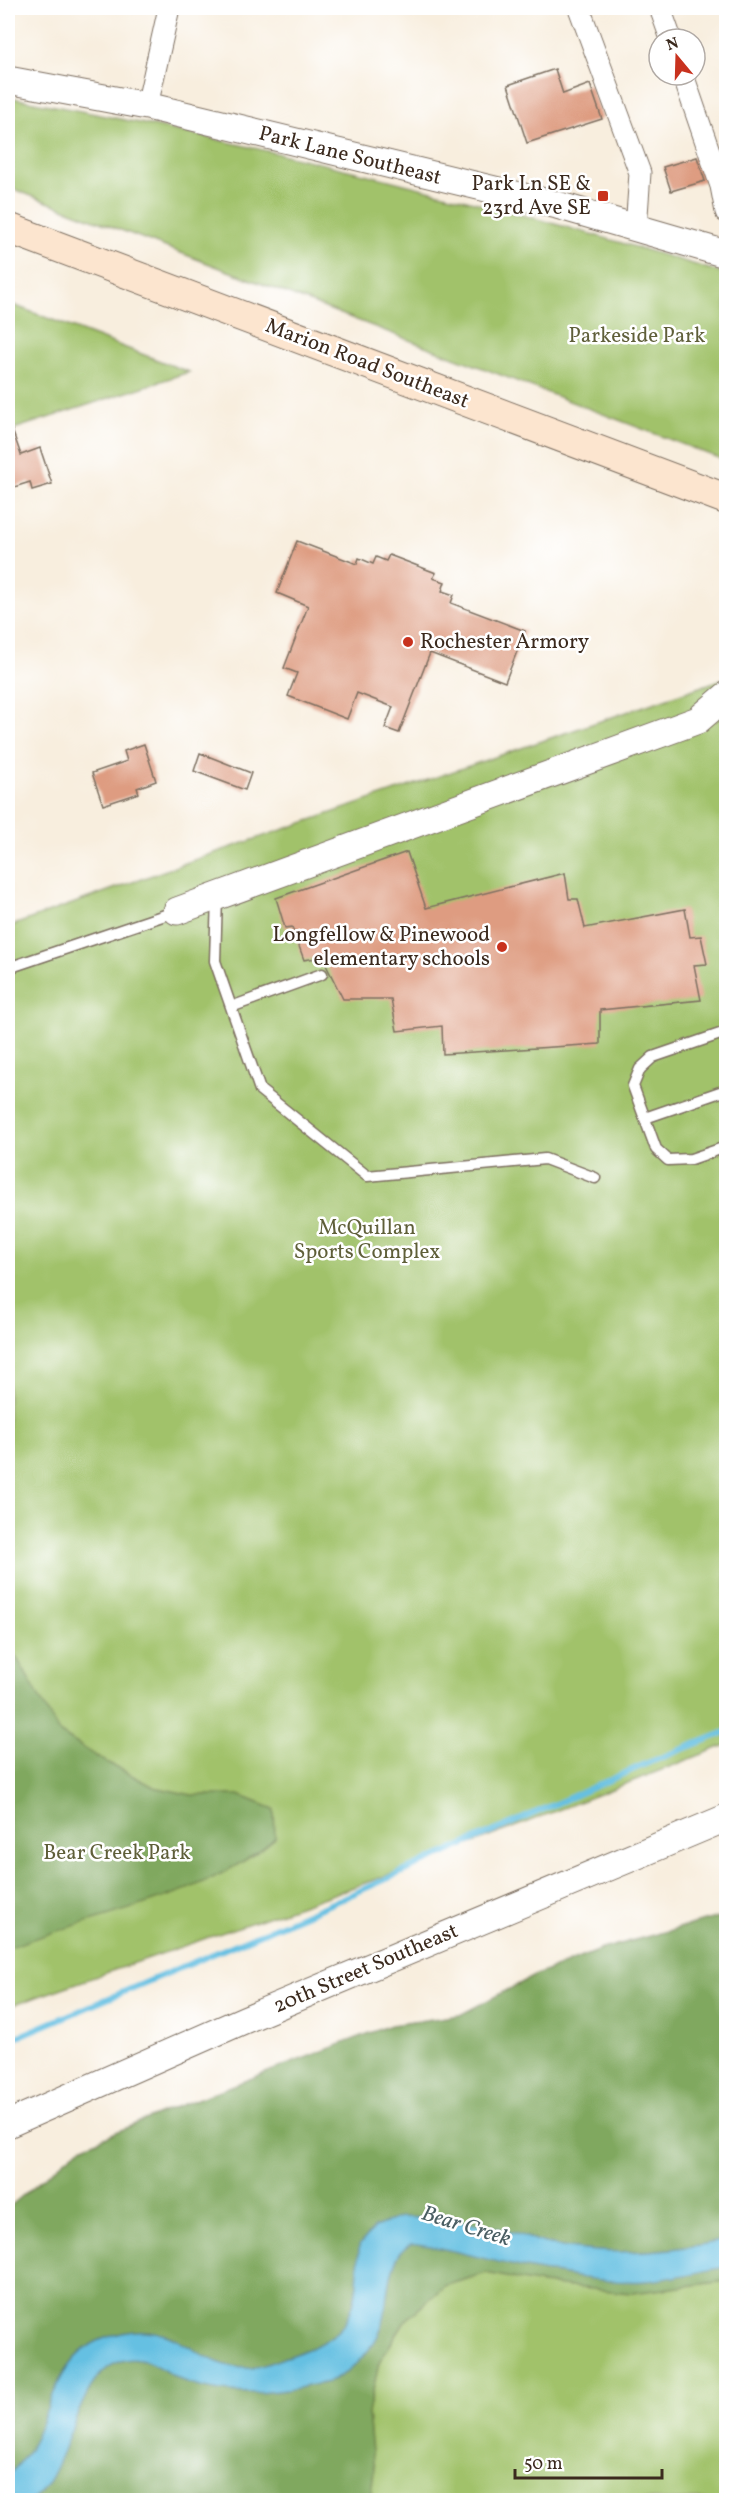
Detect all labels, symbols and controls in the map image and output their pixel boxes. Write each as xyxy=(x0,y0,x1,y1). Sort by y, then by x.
north arrow xyxy=(647,27,707,87)
text: N xyxy=(664,32,682,57)
street label: Park Lane Southeast xyxy=(256,119,444,193)
place label: Park Ln SE & 23rd Ave SE xyxy=(471,170,591,223)
marker: Park Ln SE & 23rd Ave SE xyxy=(596,189,610,203)
street label: Marion Road Southeast xyxy=(261,312,473,416)
park label: Parkeside Park xyxy=(569,322,706,351)
place label: Rochester Armory xyxy=(420,628,590,657)
marker: Rochester Armory xyxy=(401,635,415,649)
place label: Longfellow & Pinewood elementary schools xyxy=(273,921,490,974)
marker: Longfellow & Pinewood elementary schools xyxy=(495,940,509,954)
park label: McQuillan Sports Complex xyxy=(294,1214,440,1267)
park label: Bear Creek Park xyxy=(43,1839,191,1868)
street label: 20th Street Southeast xyxy=(269,1917,463,2021)
water label: Bear Creek xyxy=(418,2199,514,2255)
scale bar xyxy=(515,2442,662,2480)
text: 50 m xyxy=(524,2452,563,2477)

